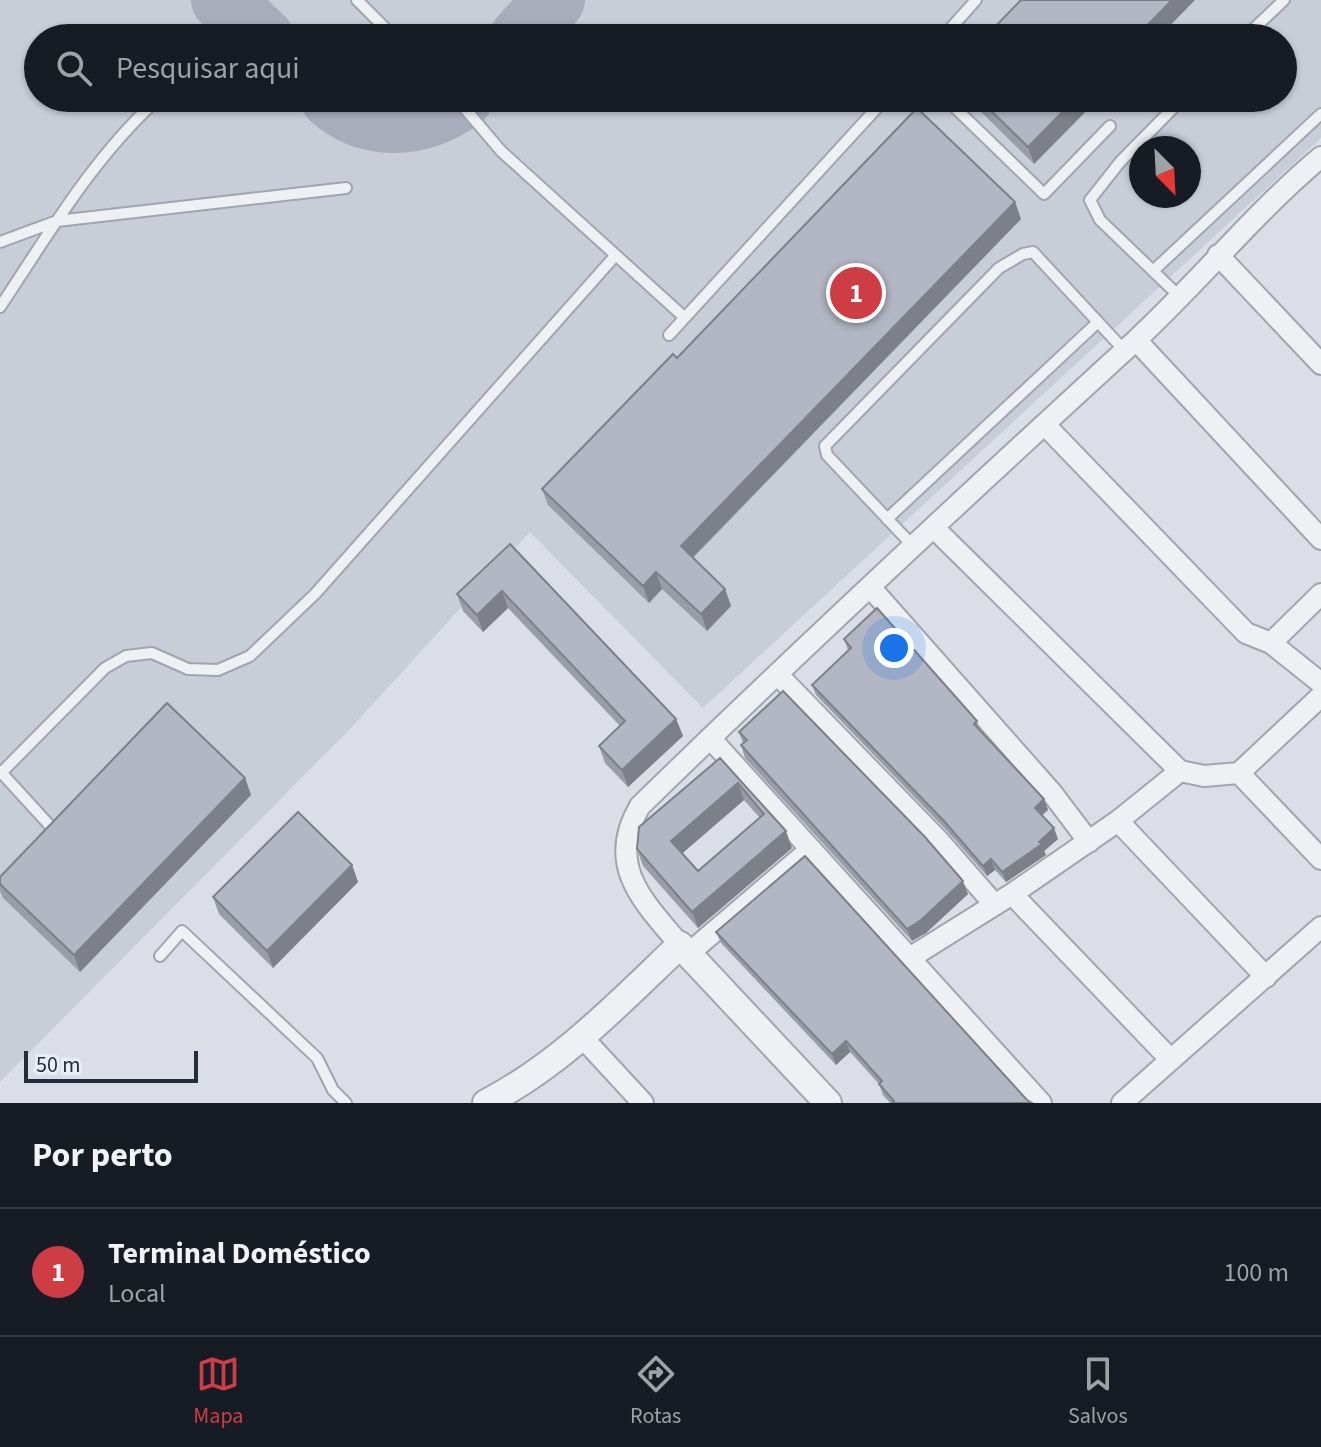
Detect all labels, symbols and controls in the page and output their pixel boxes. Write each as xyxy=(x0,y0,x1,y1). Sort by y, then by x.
search box xyxy=(24,24,1297,112)
icon: search xyxy=(52,46,96,90)
text: Pesquisar aqui xyxy=(116,47,300,90)
north arrow xyxy=(1129,136,1201,208)
pin: 1 xyxy=(830,263,882,323)
your location xyxy=(874,628,914,668)
scale bar xyxy=(24,1047,198,1083)
text: 50 m xyxy=(36,1049,81,1081)
text: Por perto xyxy=(32,1131,173,1180)
text: Terminal Doméstico xyxy=(108,1232,371,1275)
text: 1 xyxy=(51,1254,65,1291)
text: 100 m xyxy=(1223,1254,1289,1291)
text: Local xyxy=(108,1275,166,1312)
tab: Mapa xyxy=(193,1352,243,1432)
tab: Rotas xyxy=(630,1352,681,1432)
tab: Salvos xyxy=(1068,1352,1128,1432)

